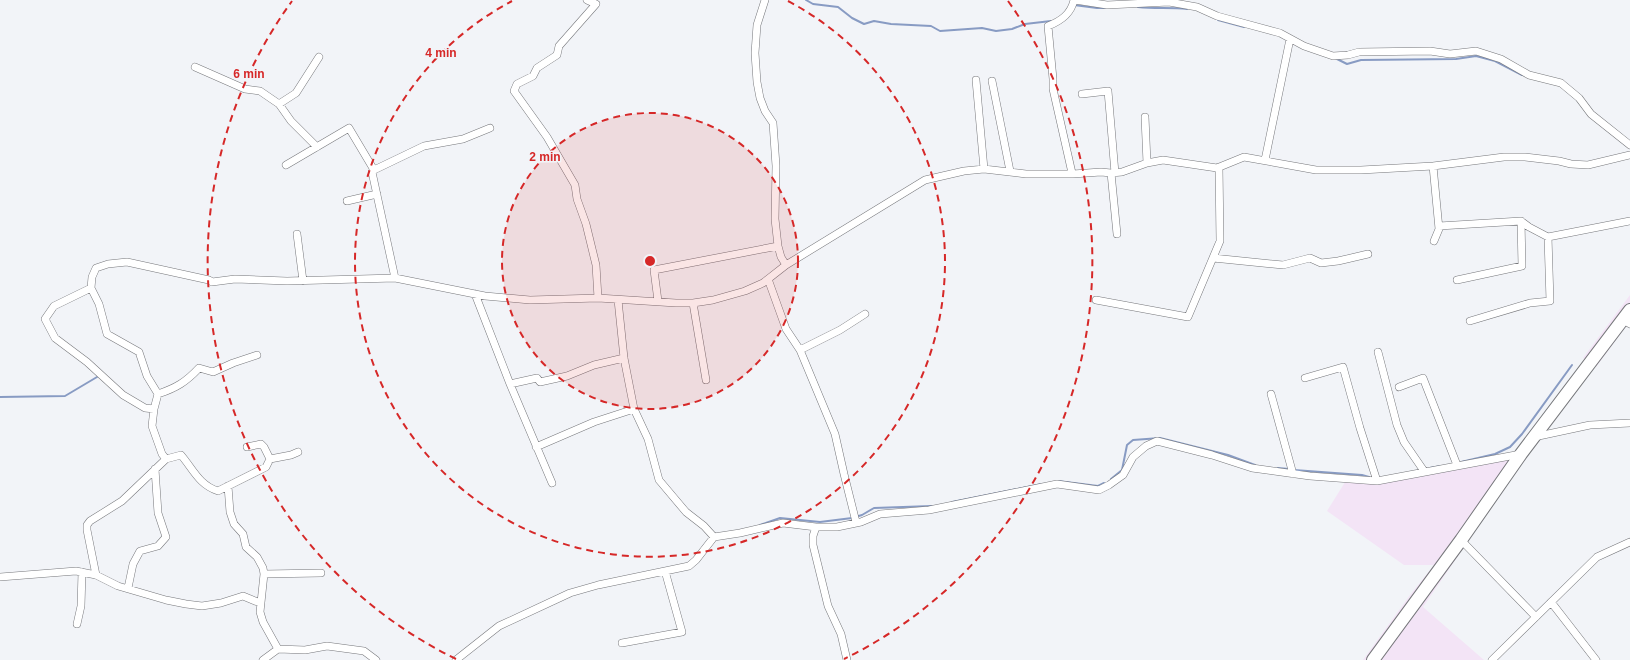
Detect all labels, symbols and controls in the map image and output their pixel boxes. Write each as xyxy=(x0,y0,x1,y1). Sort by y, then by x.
text: 4 min xyxy=(425,46,457,60)
text: 6 min xyxy=(233,67,265,81)
text: 2 min xyxy=(529,150,561,164)
centre of rings xyxy=(643,254,657,268)

